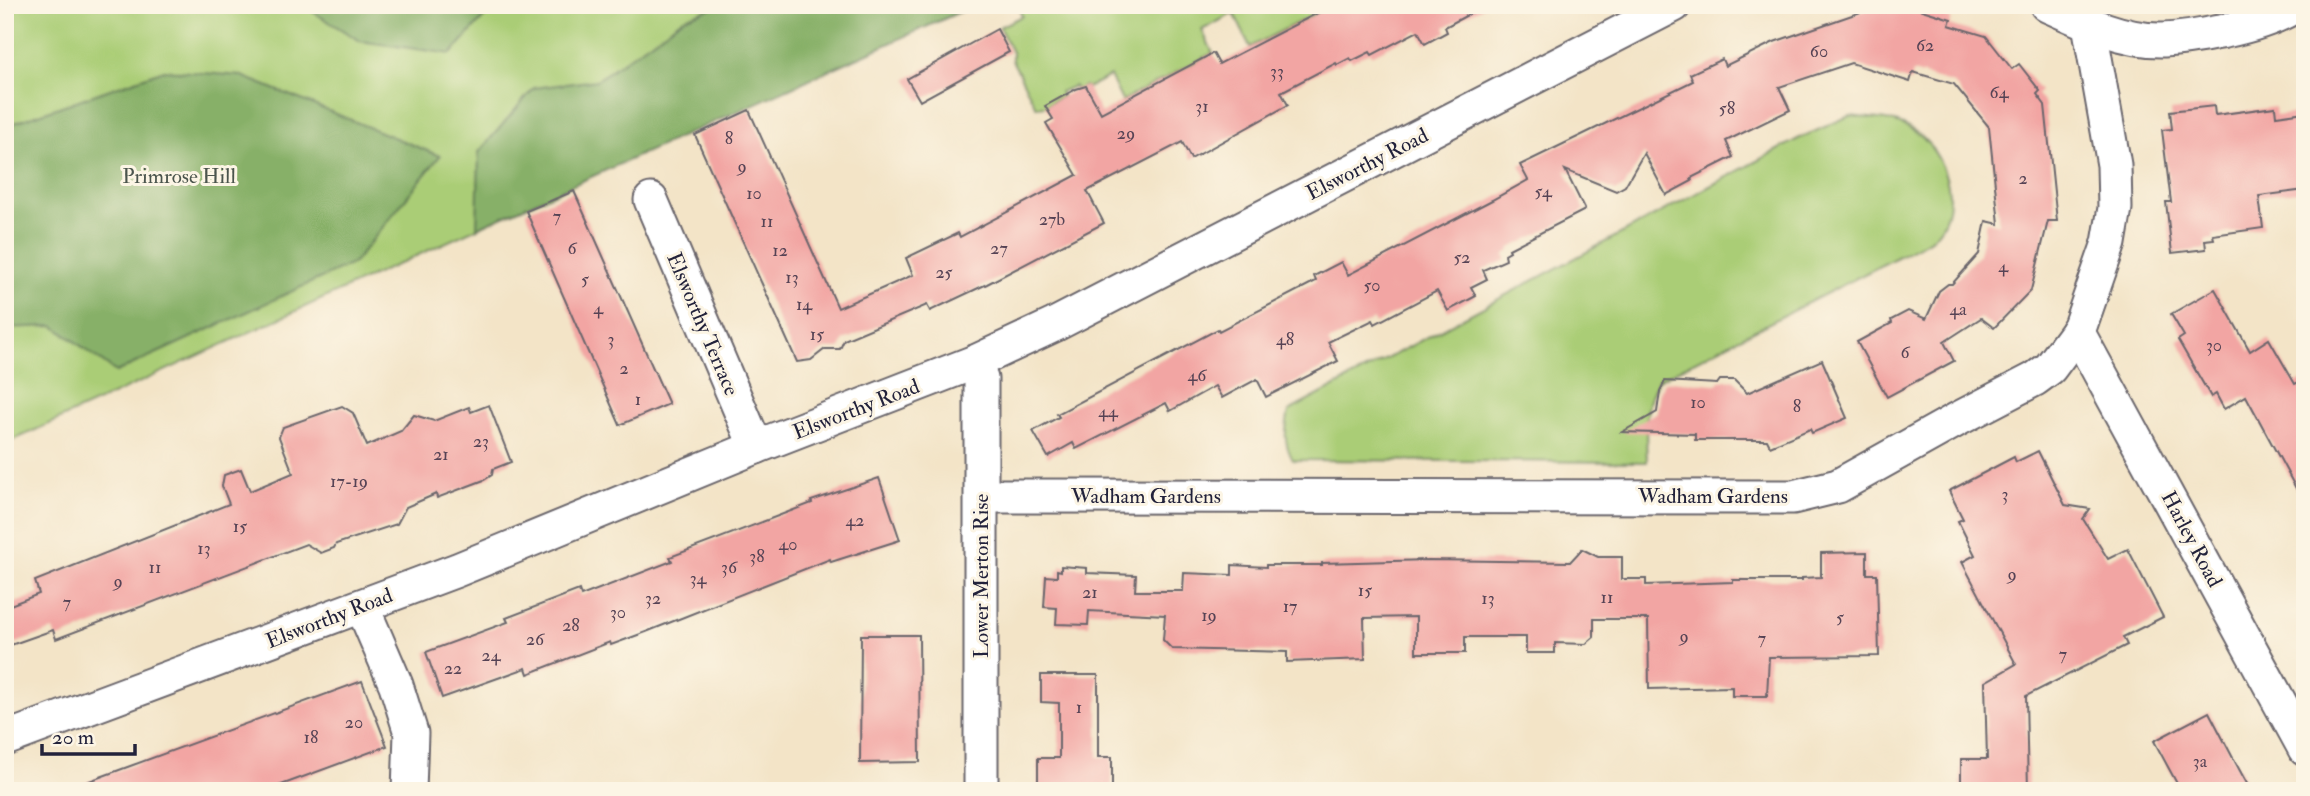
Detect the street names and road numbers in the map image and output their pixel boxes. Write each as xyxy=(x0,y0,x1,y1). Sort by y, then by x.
street label: Elsworthy Road xyxy=(1302,122,1433,207)
street label: Elsworthy Terrace xyxy=(660,249,745,400)
street label: Elsworthy Road xyxy=(789,373,924,446)
street label: Wadham Gardens xyxy=(1070,483,1221,510)
street label: Wadham Gardens xyxy=(1637,483,1788,510)
street label: Harley Road xyxy=(2155,486,2228,593)
street label: Lower Merton Rise xyxy=(968,494,995,658)
street label: Elsworthy Road xyxy=(262,582,397,655)

